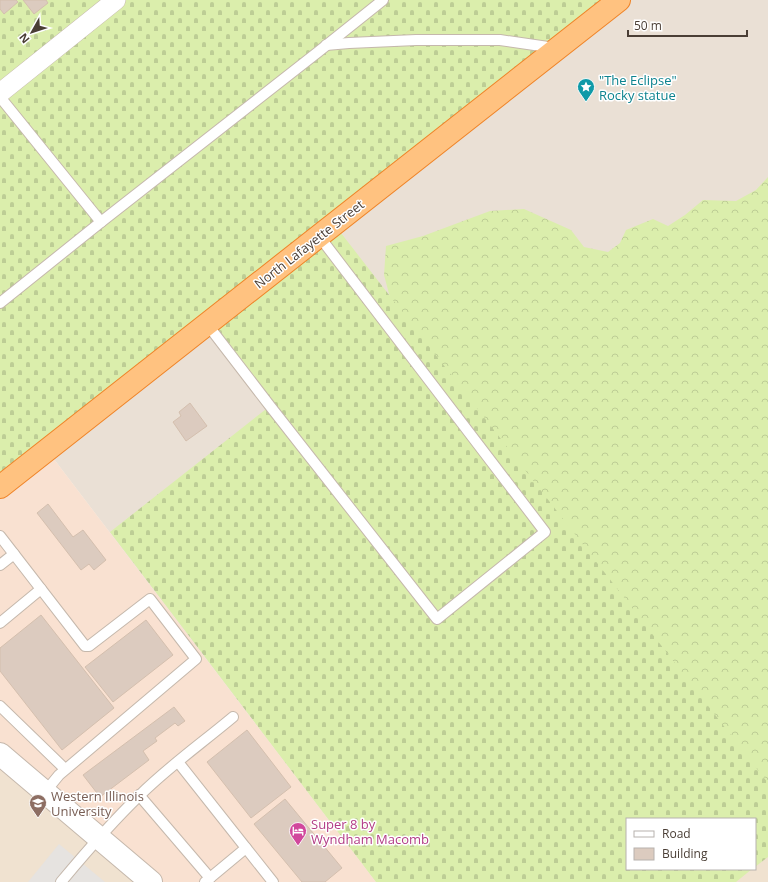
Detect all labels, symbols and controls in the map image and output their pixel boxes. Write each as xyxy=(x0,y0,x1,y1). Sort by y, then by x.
north arrow xyxy=(12,12,52,52)
scale bar xyxy=(628,12,747,38)
text: 50 m xyxy=(634,17,662,34)
text: N xyxy=(15,30,32,47)
place label: "The Eclipse" Rocky statue xyxy=(599,71,677,104)
place icon: "The Eclipse" Rocky statue xyxy=(576,77,596,102)
street label: North Lafayette Street xyxy=(250,195,368,293)
place label: Western Illinois University xyxy=(51,787,144,820)
school or university icon: Western Illinois University xyxy=(28,793,48,818)
place label: Super 8 by Wyndham Macomb xyxy=(311,815,429,848)
legend xyxy=(626,818,756,870)
hotel icon: Super 8 by Wyndham Macomb xyxy=(288,821,308,846)
text: Road xyxy=(662,825,691,842)
text: Building xyxy=(662,845,708,862)

